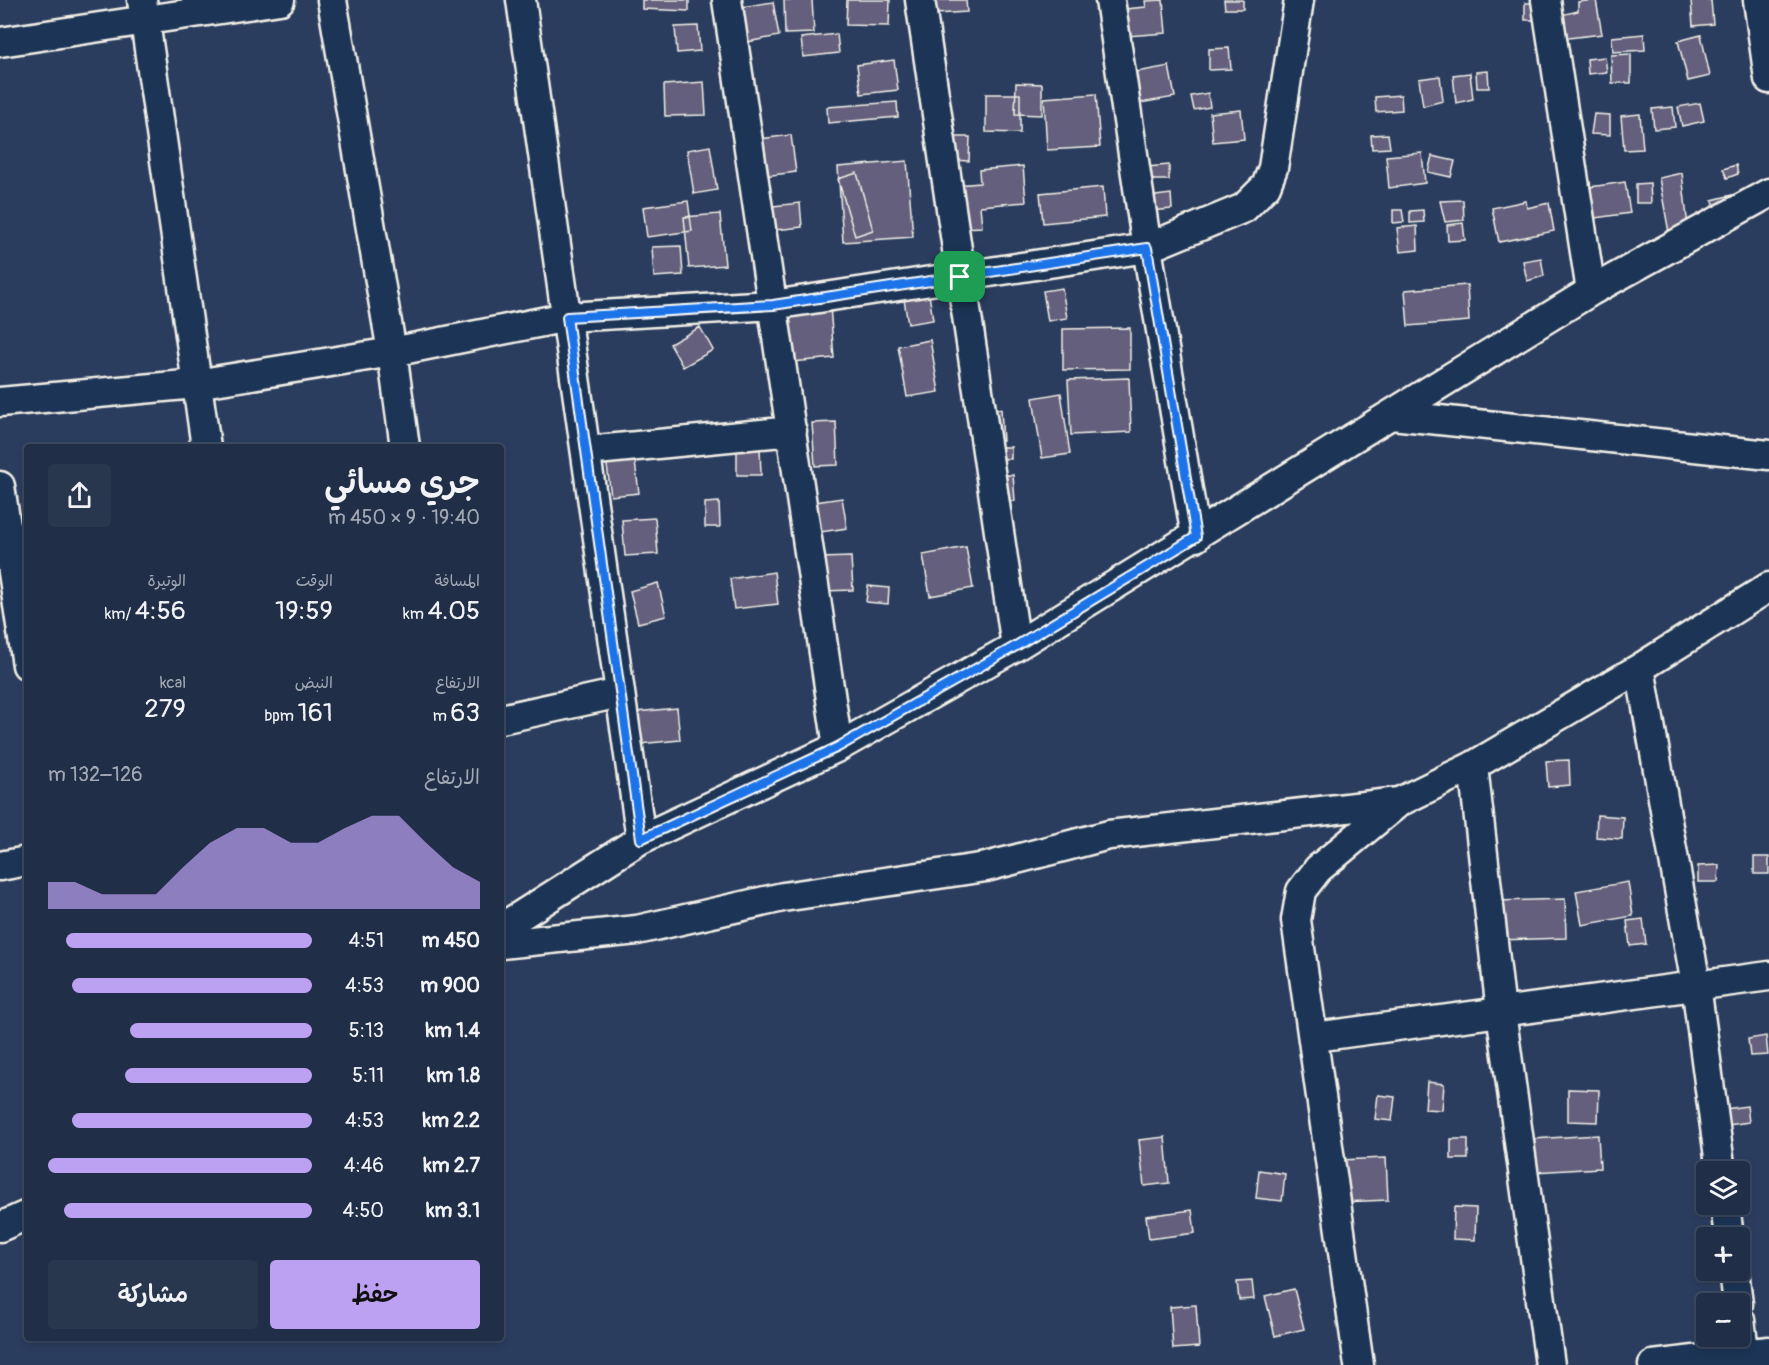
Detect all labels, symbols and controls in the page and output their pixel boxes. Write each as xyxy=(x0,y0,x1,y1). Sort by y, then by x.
pin xyxy=(934,251,985,302)
icon: arrive xyxy=(943,260,976,293)
text: جري مسائي xyxy=(324,462,480,503)
button: share xyxy=(48,464,111,527)
text: 19:40 · 9 × 450 m xyxy=(328,505,480,530)
text: الوتيرة xyxy=(147,571,186,591)
text: الوقت xyxy=(296,571,333,591)
text: المسافة xyxy=(434,571,480,591)
text: 4:56 xyxy=(135,595,186,627)
text: 19:59 xyxy=(275,595,333,627)
text: 4.05 xyxy=(427,595,480,627)
text: /km xyxy=(105,604,135,624)
text: km xyxy=(403,604,427,624)
text: kcal xyxy=(160,673,186,693)
text: النبض xyxy=(295,673,333,693)
text: الارتفاع xyxy=(435,673,480,693)
text: 279 xyxy=(144,693,186,725)
text: 161 xyxy=(298,697,333,729)
text: 63 xyxy=(450,697,480,729)
text: bpm xyxy=(264,706,298,726)
text: m xyxy=(433,706,450,726)
text: 126–132 m xyxy=(48,762,143,787)
text: الارتفاع xyxy=(424,765,480,790)
text: 4:51 xyxy=(348,928,384,953)
text: 450 m xyxy=(422,928,480,953)
text: 4:53 xyxy=(345,973,384,998)
text: 900 m xyxy=(420,973,480,998)
text: 5:13 xyxy=(349,1018,384,1043)
text: 1.4 km xyxy=(426,1018,480,1043)
text: 5:11 xyxy=(352,1063,384,1088)
text: 1.8 km xyxy=(427,1063,480,1088)
text: 4:53 xyxy=(345,1108,384,1133)
text: 2.2 km xyxy=(423,1108,480,1133)
text: 4:46 xyxy=(344,1153,384,1178)
text: 2.7 km xyxy=(423,1153,480,1178)
map controls xyxy=(1696,1161,1750,1347)
button: layers xyxy=(1696,1161,1750,1215)
text: 4:50 xyxy=(343,1198,384,1223)
text: 3.1 km xyxy=(426,1198,480,1223)
button: + xyxy=(1696,1227,1750,1281)
button: مشاركة xyxy=(48,1260,258,1329)
button: حفظ xyxy=(270,1260,480,1329)
button: − xyxy=(1696,1293,1750,1347)

